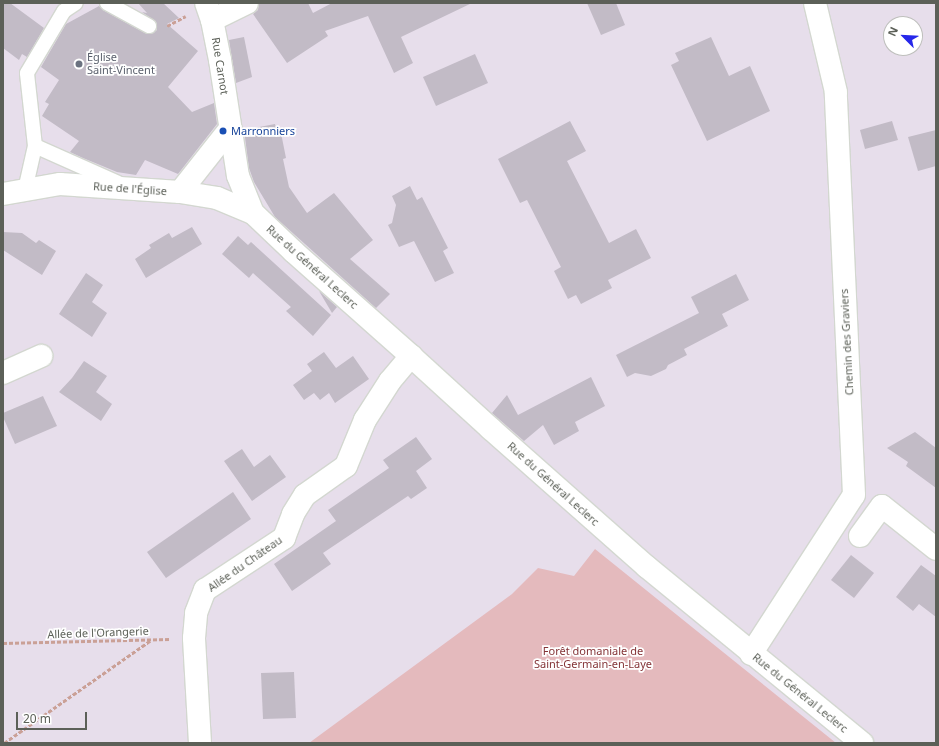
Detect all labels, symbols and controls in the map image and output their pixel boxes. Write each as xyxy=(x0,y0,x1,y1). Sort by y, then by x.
north arrow xyxy=(883,16,923,56)
text: N xyxy=(884,24,901,38)
street label: Rue Carnot xyxy=(209,36,231,96)
place label: Église Saint-Vincent xyxy=(87,51,155,77)
marker: Église Saint-Vincent xyxy=(74,59,84,69)
place label: Marronniers xyxy=(231,124,295,138)
marker: Marronniers xyxy=(218,126,228,136)
street label: Rue de l'Église xyxy=(93,180,167,198)
street label: Rue du Général Leclerc xyxy=(264,222,360,312)
street label: Chemin des Graviers xyxy=(838,288,856,396)
street label: Rue du Général Leclerc xyxy=(505,439,601,529)
street label: Allée du Château xyxy=(205,534,285,594)
street label: Allée de l'Orangerie xyxy=(47,625,149,641)
park label: Forêt domaniale de Saint-Germain-en-Laye xyxy=(534,645,652,671)
street label: Rue du Général Leclerc xyxy=(750,651,850,735)
scale bar xyxy=(18,704,89,730)
text: 20 m xyxy=(23,710,51,727)

